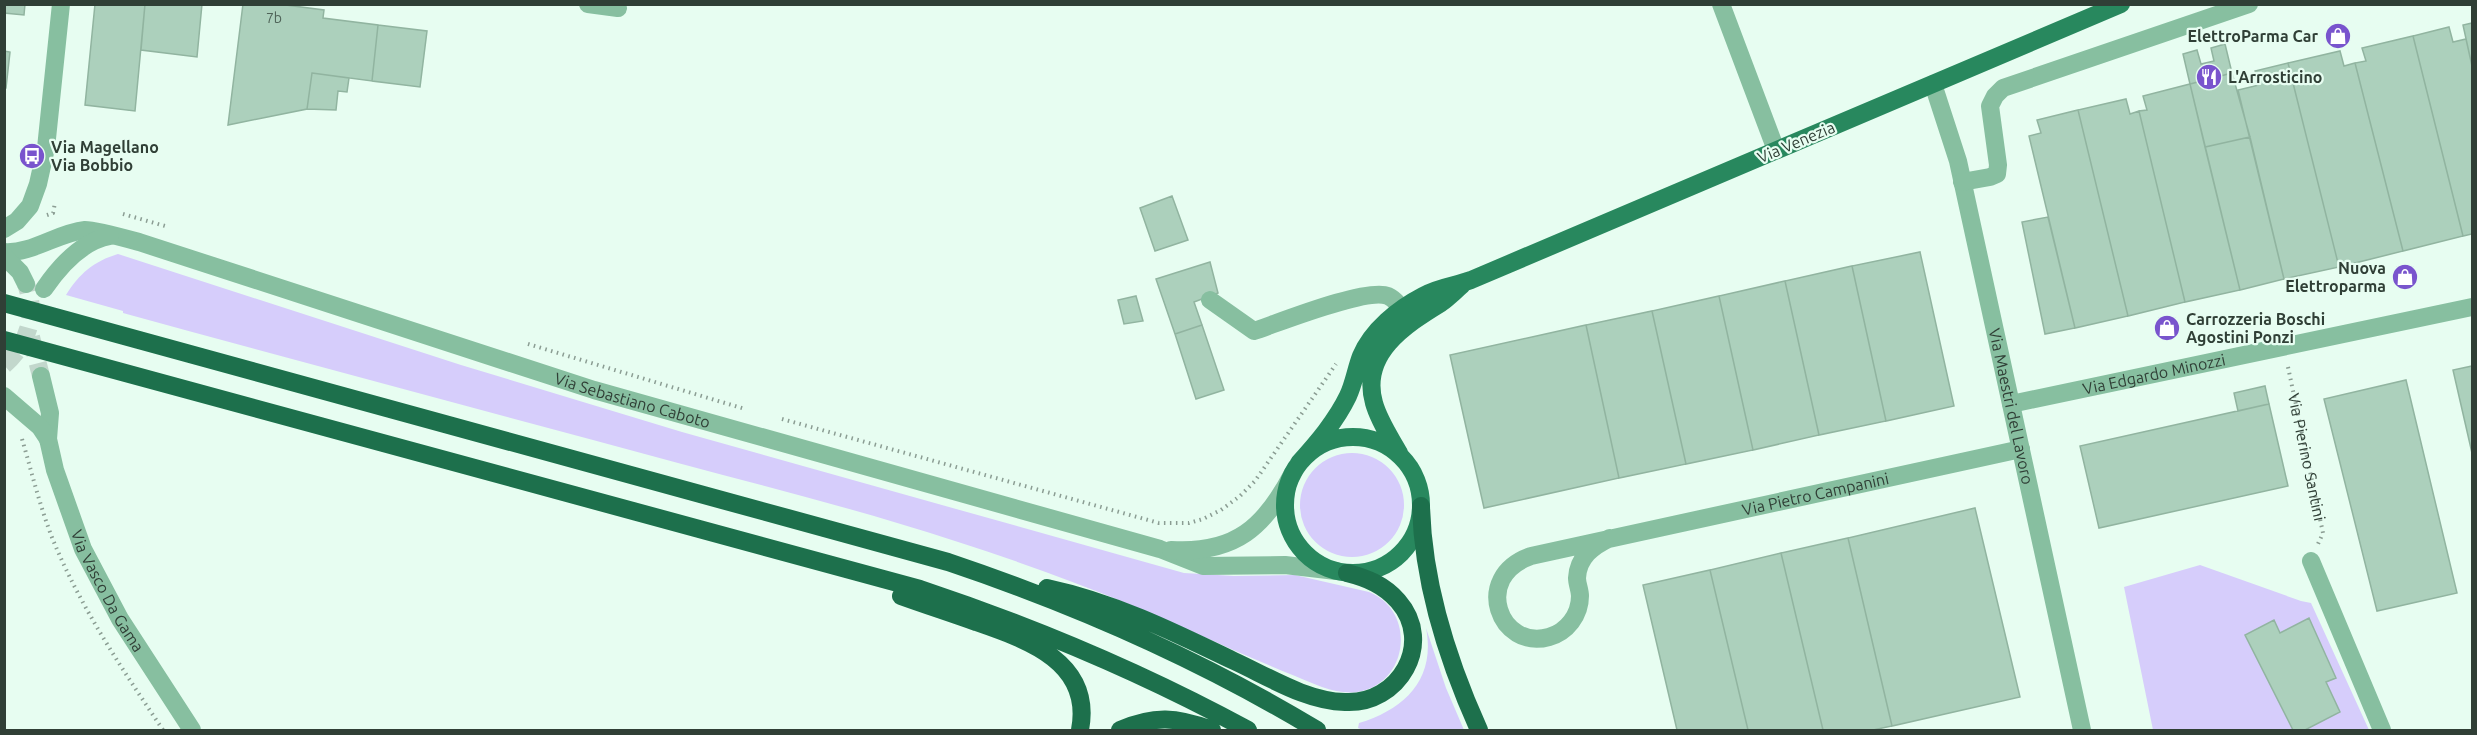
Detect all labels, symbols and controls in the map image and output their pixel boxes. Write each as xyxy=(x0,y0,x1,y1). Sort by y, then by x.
house number: 7b xyxy=(266,10,282,26)
shop icon: ElettroParma Car xyxy=(2323,21,2353,51)
place label: ElettroParma Car xyxy=(2188,27,2318,45)
restaurant icon: L'Arrosticino xyxy=(2194,62,2224,92)
place label: L'Arrosticino xyxy=(2228,68,2322,86)
street label: Via Venezia xyxy=(1755,118,1837,166)
place label: Via Magellano Via Bobbio xyxy=(51,138,159,174)
bus stop icon: Via Magellano Via Bobbio xyxy=(17,141,47,171)
place label: Nuova Elettroparma xyxy=(2285,259,2386,295)
shop icon: Nuova Elettroparma xyxy=(2390,262,2420,292)
place label: Carrozzeria Boschi Agostini Ponzi xyxy=(2186,310,2325,346)
shop icon: Carrozzeria Boschi Agostini Ponzi xyxy=(2152,313,2182,343)
street label: Via Maestri del Lavoro xyxy=(1986,326,2037,486)
street label: Via Edgardo Minozzi xyxy=(2081,350,2227,398)
street label: Via Sebastiano Caboto xyxy=(552,369,712,431)
street label: Via Pierino Santini xyxy=(2285,392,2329,522)
street label: Via Pietro Campanini xyxy=(1740,469,1890,519)
street label: Via Vasco Da Gama xyxy=(68,527,148,655)

